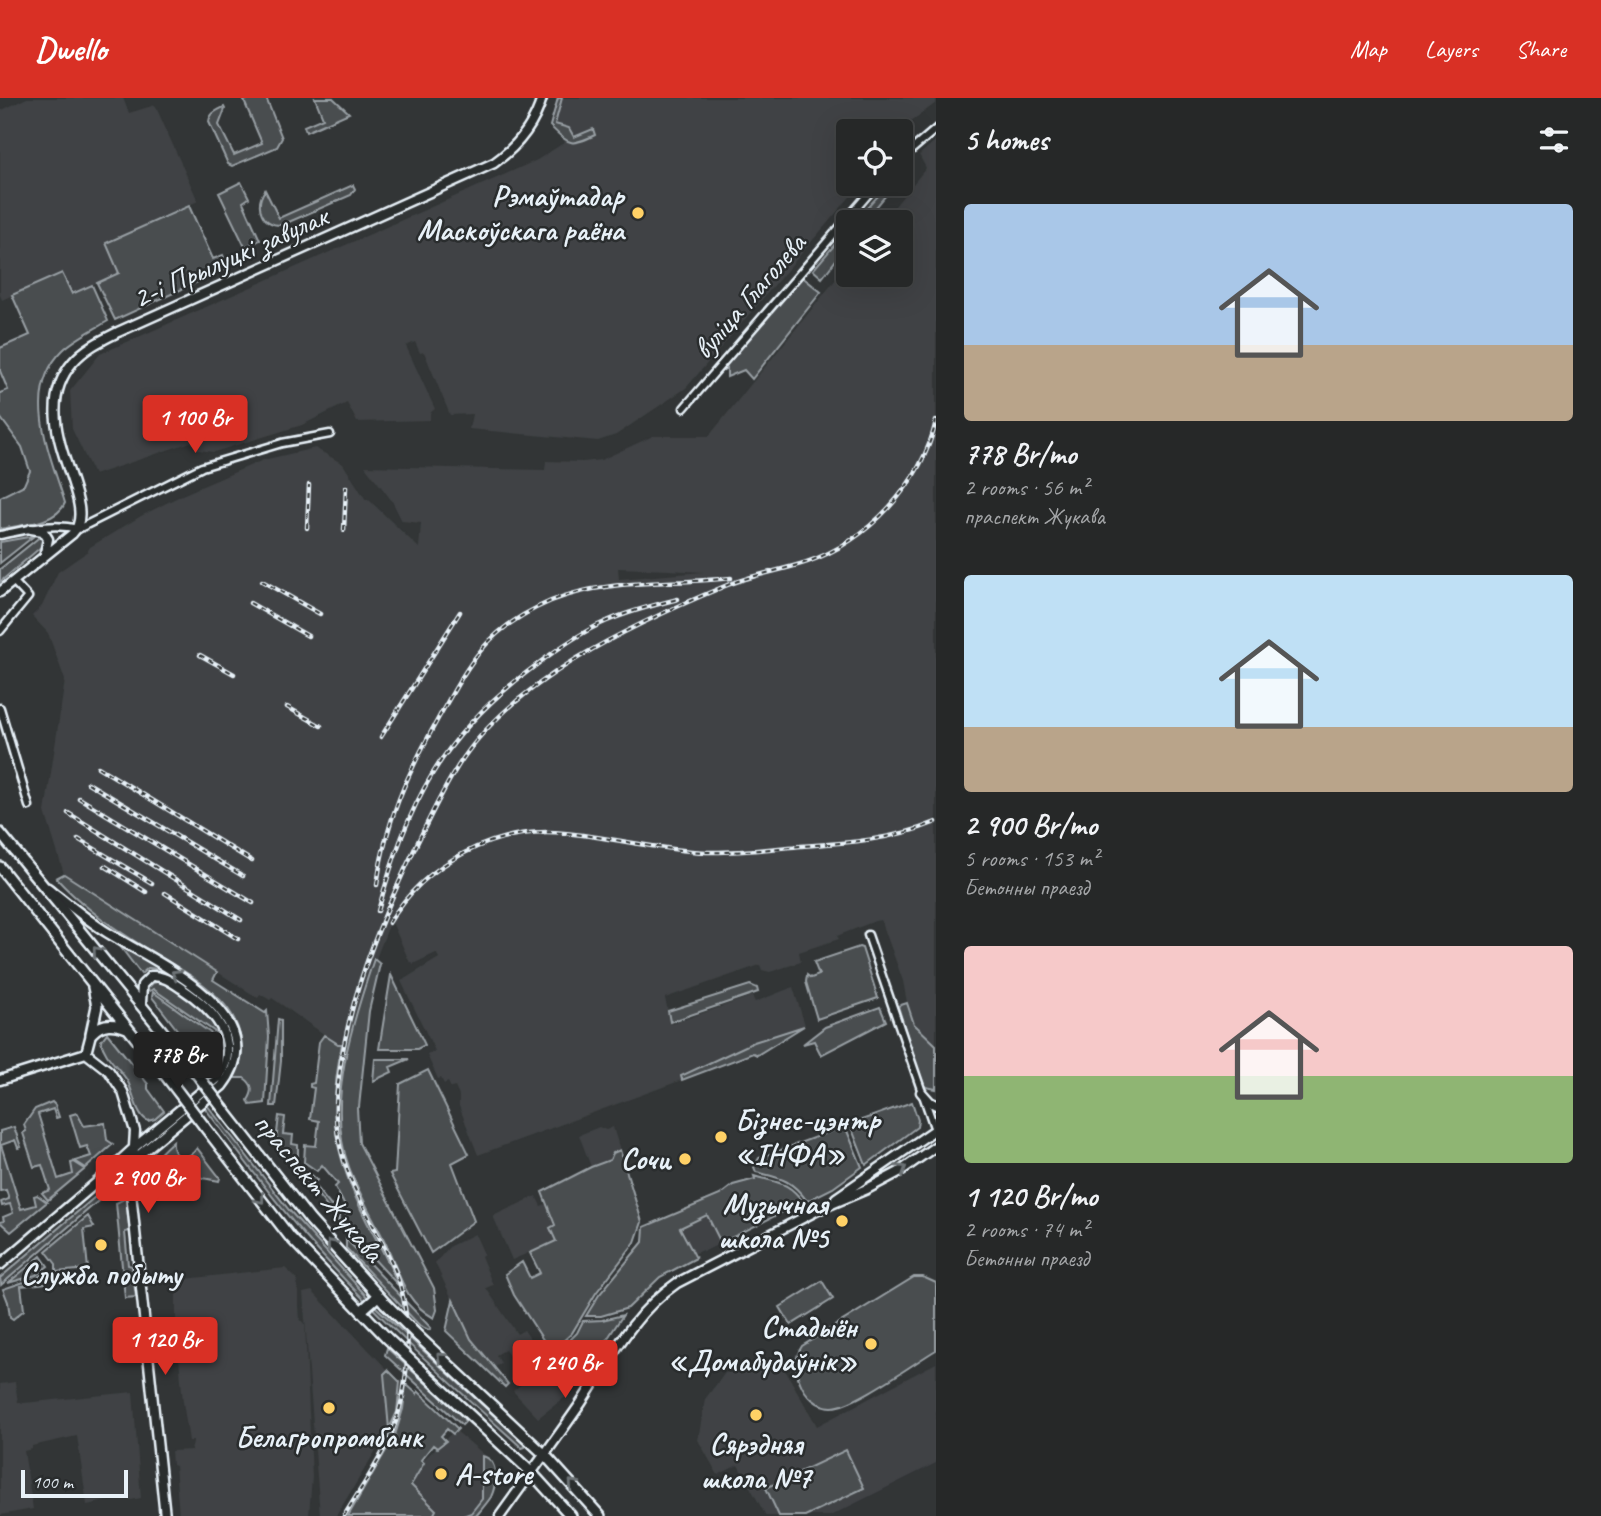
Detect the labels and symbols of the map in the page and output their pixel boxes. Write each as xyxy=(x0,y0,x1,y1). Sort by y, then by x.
place label: Рэмаўтадар Маскоўскага раёна xyxy=(417,177,627,249)
street label: 2-і Прылуцкі завулак xyxy=(127,196,336,317)
marker: Рэмаўтадар Маскоўскага раёна xyxy=(630,205,646,221)
street label: вуліца Глаголева xyxy=(684,224,815,367)
pin: 1 100 Br xyxy=(123,396,267,455)
one-way arrow xyxy=(93,946,105,959)
one-way arrow xyxy=(170,969,183,982)
pin: 778 Br xyxy=(121,1032,235,1092)
place label: Бізнес-цэнтр «ІНФА» xyxy=(735,1101,882,1173)
street label: праспект Жукава xyxy=(245,1104,394,1271)
marker: Бізнес-цэнтр «ІНФА» xyxy=(713,1129,729,1145)
place label: Сочи xyxy=(621,1140,672,1178)
marker: Сочи xyxy=(677,1151,693,1167)
pin: 2 900 Br xyxy=(76,1156,220,1215)
one-way arrow xyxy=(895,1164,908,1177)
place label: Музычная школа №5 xyxy=(718,1185,831,1257)
one-way arrow xyxy=(252,1191,265,1204)
marker: Музычная школа №5 xyxy=(834,1213,850,1229)
marker: Служба побыту xyxy=(93,1237,109,1253)
one-way arrow xyxy=(326,1239,339,1251)
place label: Служба побыту xyxy=(21,1255,184,1293)
place label: Стадыён «Домабудаўнік» xyxy=(668,1308,859,1380)
pin: 1 120 Br xyxy=(93,1318,237,1377)
marker: Стадыён «Домабудаўнік» xyxy=(863,1336,879,1352)
pin: 1 240 Br xyxy=(493,1340,637,1400)
one-way arrow xyxy=(436,1353,449,1365)
marker: Белагропромбанк xyxy=(321,1400,337,1416)
marker: Сярэдняя школа №7 xyxy=(748,1407,764,1423)
place label: Белагропромбанк xyxy=(235,1418,424,1456)
place label: Сярэдняя школа №7 xyxy=(701,1425,815,1497)
place label: А-store xyxy=(455,1455,534,1493)
marker: А-store xyxy=(433,1466,449,1482)
scale bar xyxy=(21,1467,128,1499)
one-way arrow xyxy=(569,1479,581,1492)

